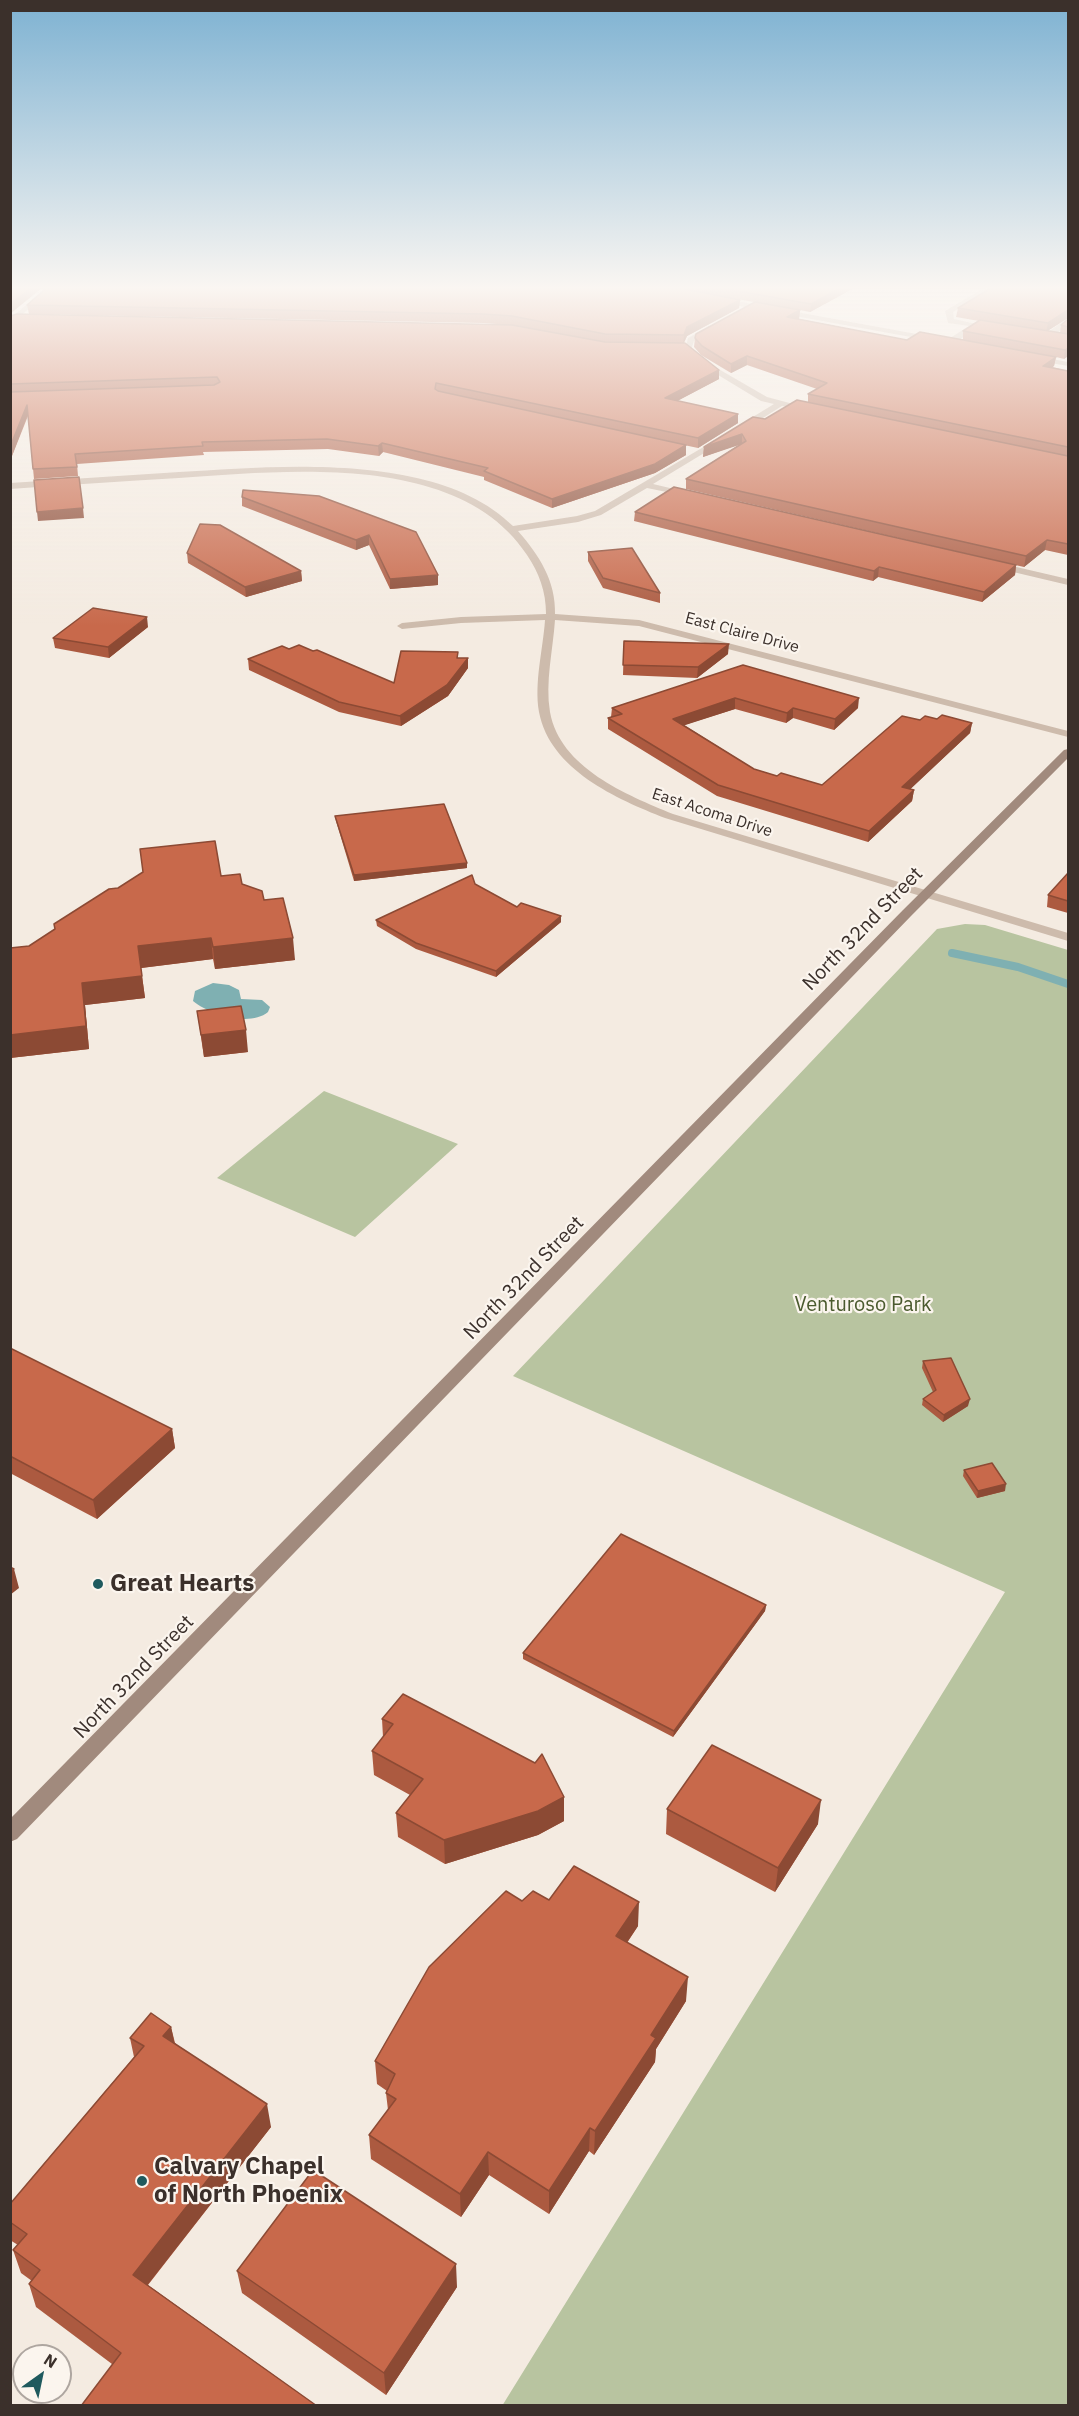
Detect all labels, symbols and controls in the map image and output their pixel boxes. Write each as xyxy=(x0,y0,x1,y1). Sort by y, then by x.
street label: East Claire Drive xyxy=(683,609,801,657)
street label: East Acoma Drive xyxy=(649,784,775,842)
street label: North 32nd Street xyxy=(798,862,928,996)
street label: North 32nd Street xyxy=(459,1211,589,1345)
park label: Venturoso Park xyxy=(795,1293,931,1317)
place label: Great Hearts xyxy=(110,1570,254,1598)
marker: Great Hearts xyxy=(91,1577,105,1591)
street label: North 32nd Street xyxy=(69,1610,199,1744)
place label: Calvary Chapel of North Phoenix xyxy=(154,2153,343,2209)
marker: Calvary Chapel of North Phoenix xyxy=(135,2174,149,2188)
north arrow xyxy=(12,2344,72,2404)
text: N xyxy=(40,2349,61,2372)

